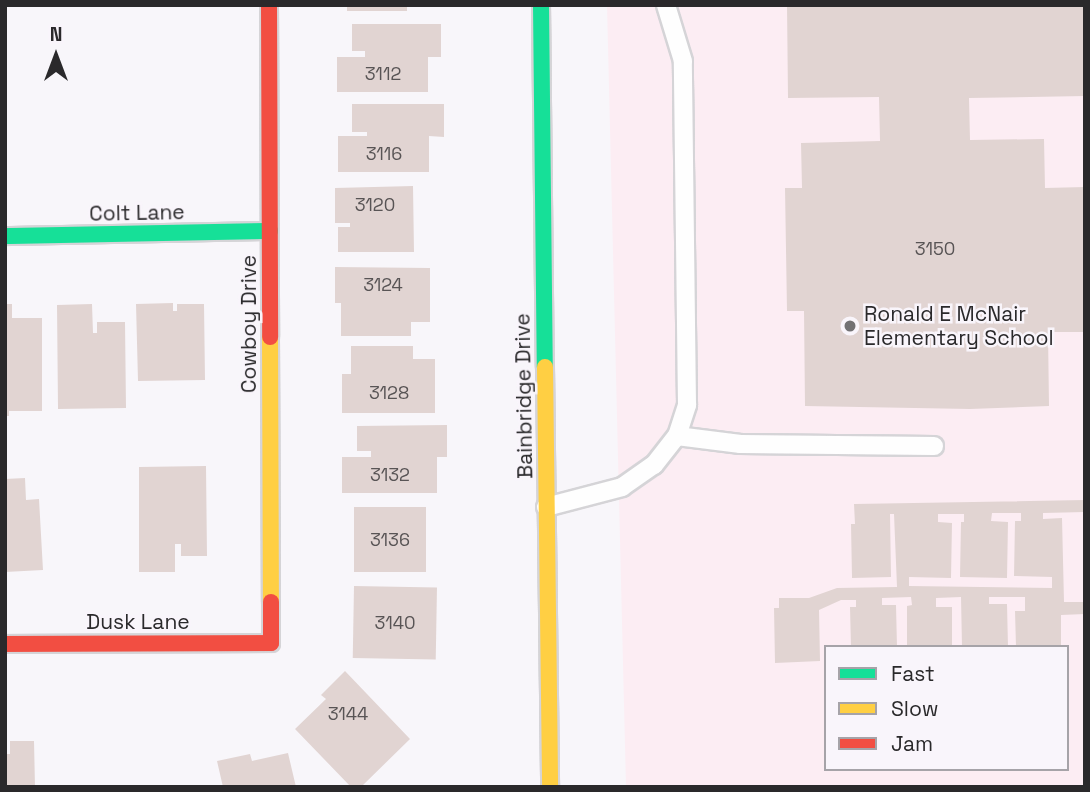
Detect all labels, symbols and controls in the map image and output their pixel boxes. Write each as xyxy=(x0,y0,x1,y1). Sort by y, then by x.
north arrow xyxy=(21,21,91,91)
text: N xyxy=(50,22,62,47)
house number: 3112 xyxy=(365,63,401,85)
house number: 3116 xyxy=(366,143,402,165)
house number: 3120 xyxy=(355,194,395,216)
street label: Colt Lane xyxy=(89,200,185,226)
house number: 3150 xyxy=(915,238,955,260)
street label: Cowboy Drive xyxy=(236,255,262,393)
house number: 3124 xyxy=(363,274,403,296)
place label: Ronald E McNair Elementary School xyxy=(864,301,1054,351)
street label: Bainbridge Drive xyxy=(510,313,538,479)
marker: Ronald E McNair Elementary School xyxy=(842,318,858,334)
house number: 3128 xyxy=(369,382,409,404)
house number: 3132 xyxy=(370,464,410,486)
house number: 3136 xyxy=(370,529,410,551)
street label: Dusk Lane xyxy=(86,609,190,635)
house number: 3140 xyxy=(375,612,415,634)
legend xyxy=(824,645,1069,771)
text: Fast xyxy=(891,660,935,687)
text: Slow xyxy=(891,695,939,722)
house number: 3144 xyxy=(328,703,368,725)
text: Jam xyxy=(891,730,933,757)

